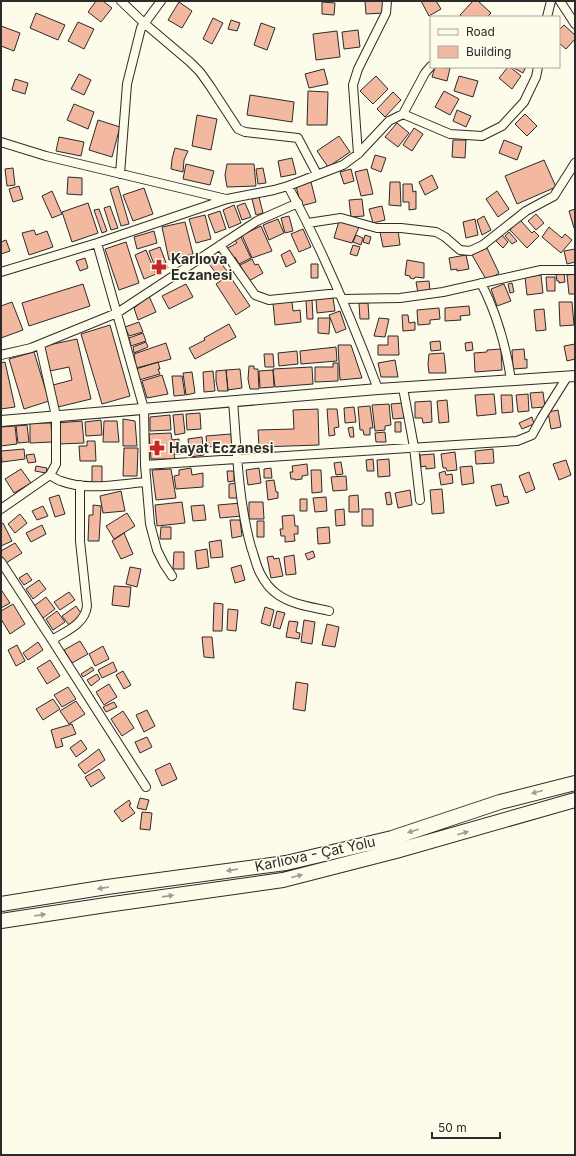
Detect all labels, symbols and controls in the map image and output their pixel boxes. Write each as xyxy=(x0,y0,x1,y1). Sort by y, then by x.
legend xyxy=(430,16,560,68)
text: Road xyxy=(466,24,495,39)
text: Building xyxy=(466,44,511,59)
place label: Karlıova Eczanesi xyxy=(171,250,233,283)
pharmacy icon: Karlıova Eczanesi xyxy=(150,258,168,276)
pharmacy icon: Hayat Eczanesi xyxy=(148,439,166,457)
place label: Hayat Eczanesi xyxy=(169,439,274,456)
one-way arrow xyxy=(531,790,543,796)
one-way arrow xyxy=(407,828,419,834)
one-way arrow xyxy=(457,830,469,836)
street label: Karlıova - Çat Yolu xyxy=(253,832,377,875)
one-way arrow xyxy=(226,867,238,873)
one-way arrow xyxy=(290,873,303,879)
one-way arrow xyxy=(97,885,109,891)
one-way arrow xyxy=(162,893,174,899)
one-way arrow xyxy=(33,912,46,918)
scale bar xyxy=(432,1114,500,1140)
text: 50 m xyxy=(438,1120,467,1135)

